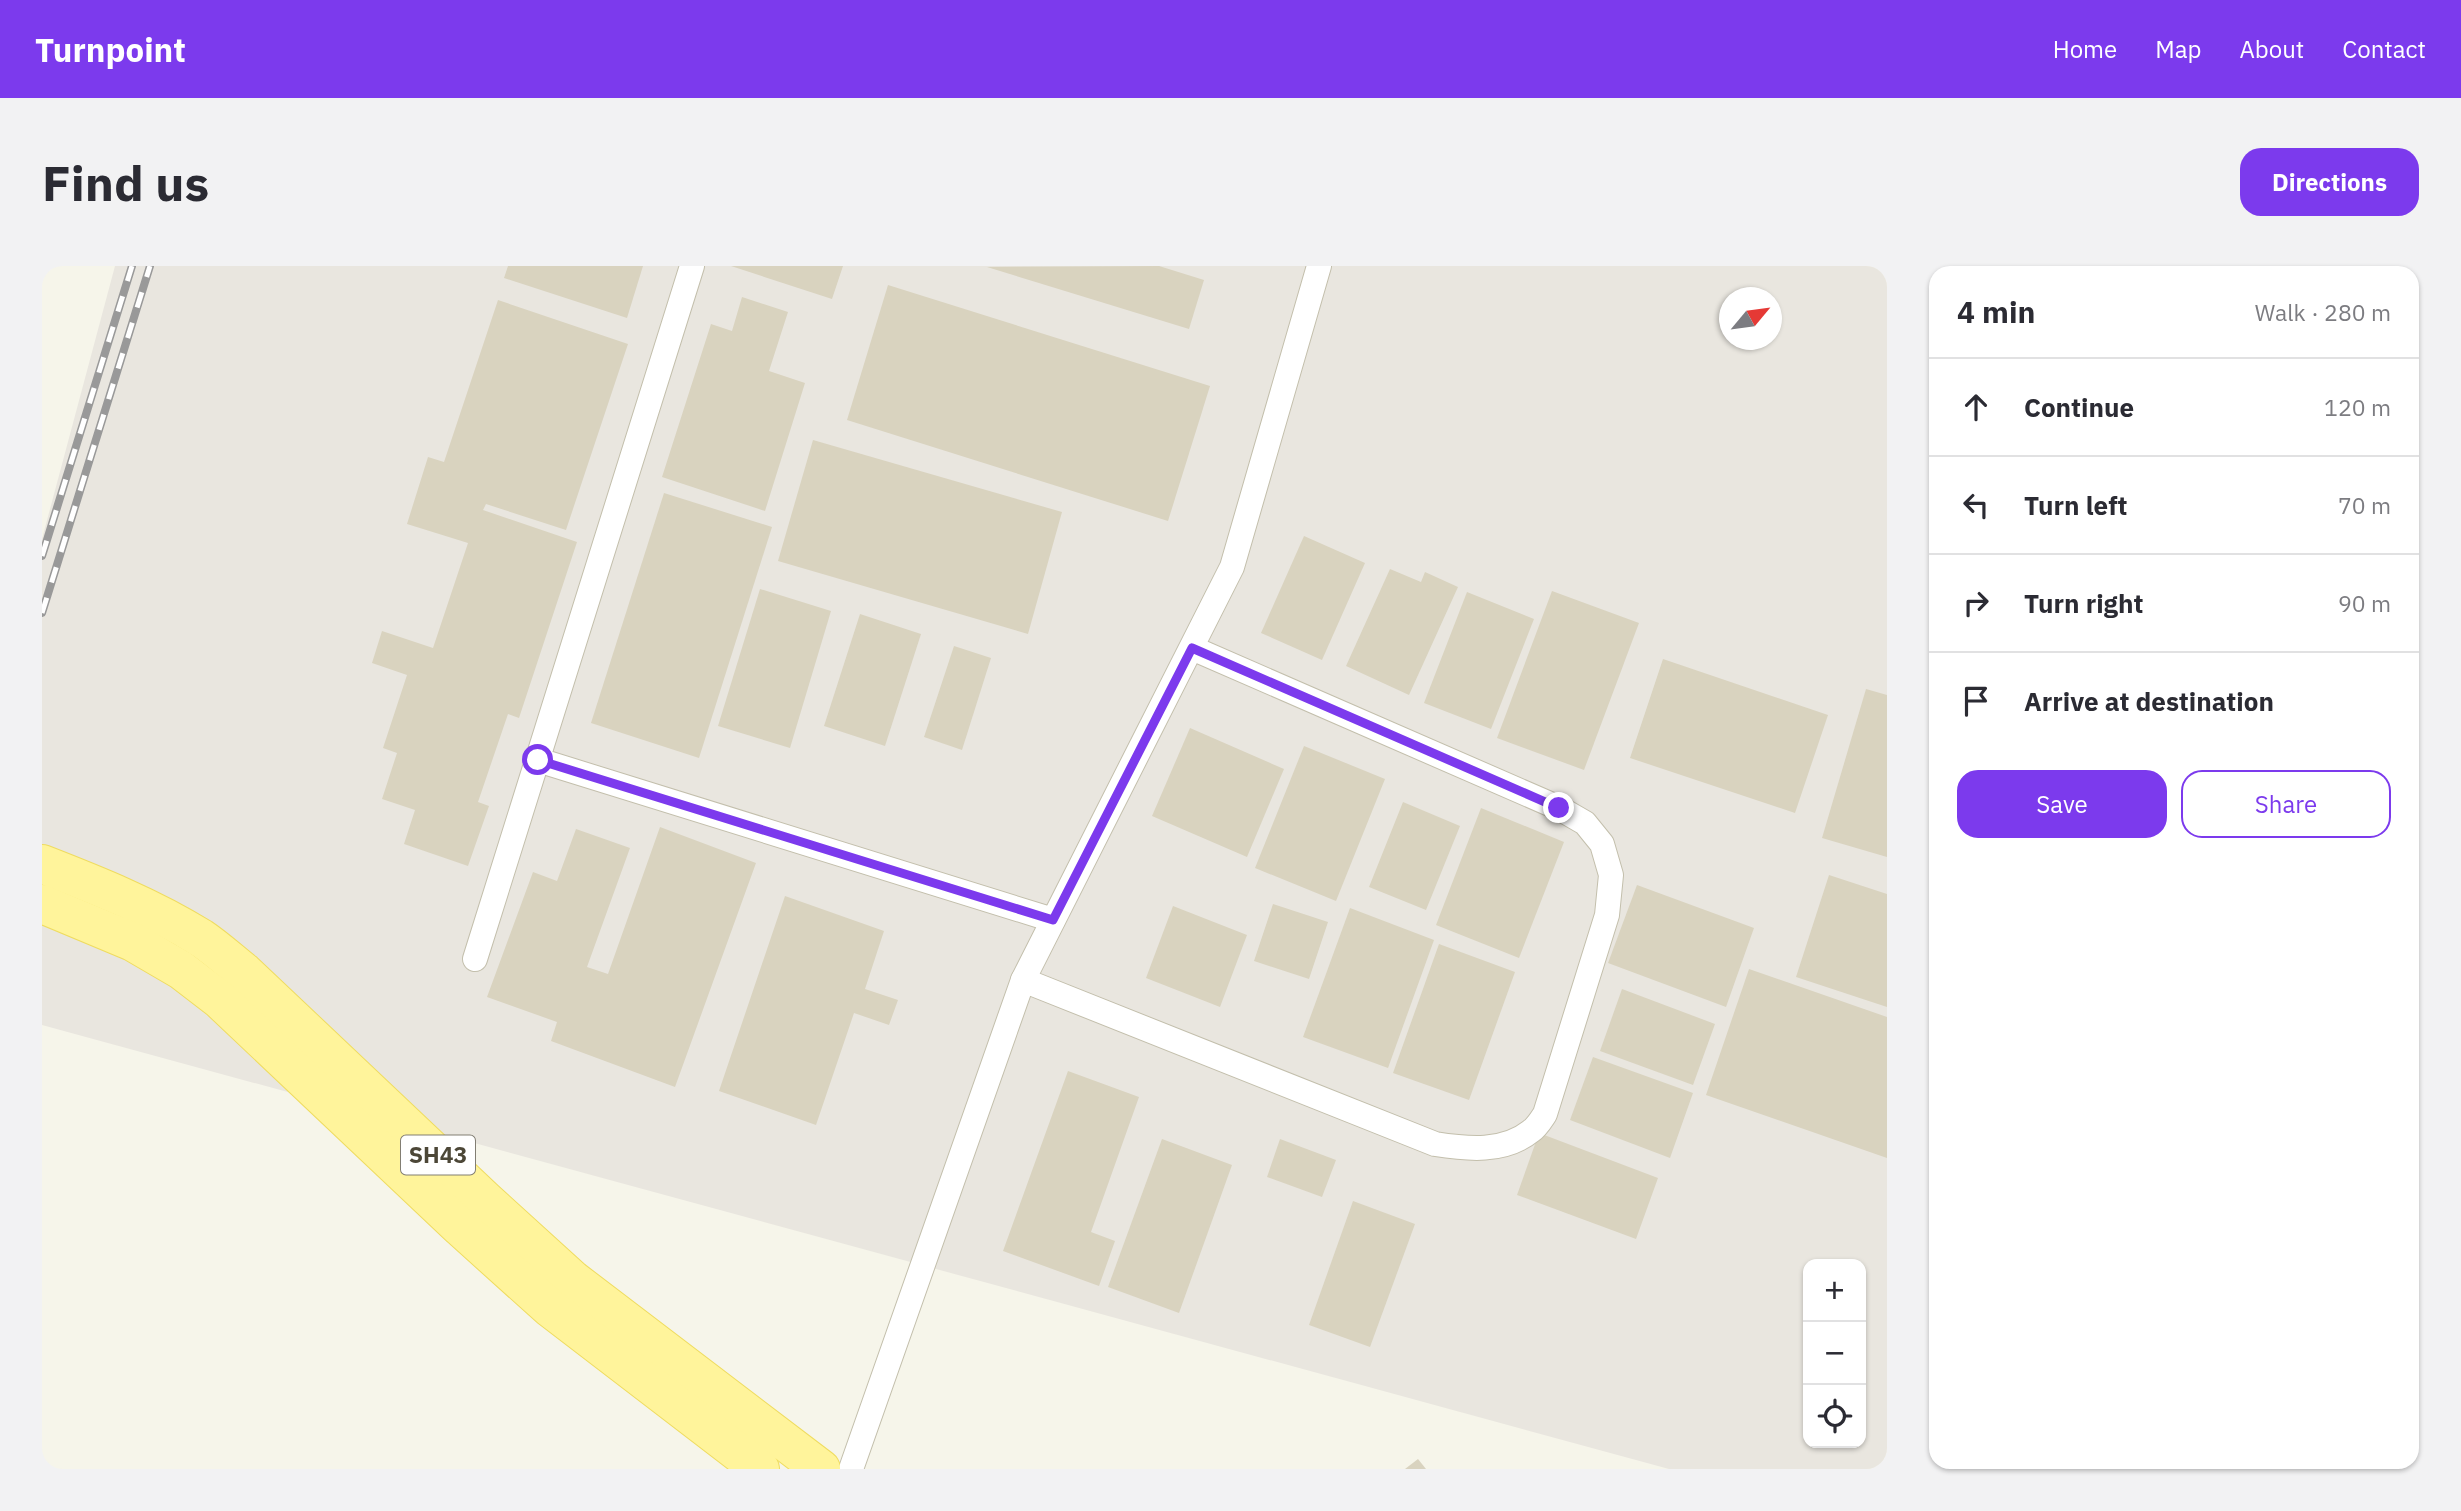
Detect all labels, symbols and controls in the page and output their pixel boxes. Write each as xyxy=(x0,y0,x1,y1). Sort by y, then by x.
text: Turnpoint xyxy=(35,28,186,71)
text: Home xyxy=(2053,33,2117,65)
text: Map xyxy=(2155,33,2201,65)
text: About xyxy=(2239,33,2304,65)
text: Contact xyxy=(2342,33,2426,65)
button: Directions xyxy=(2240,148,2419,216)
text: Find us xyxy=(42,151,209,214)
north arrow xyxy=(1719,287,1782,350)
text: 4 min xyxy=(1957,292,2035,331)
text: Walk · 280 m xyxy=(2255,297,2391,327)
icon: ahead xyxy=(1957,388,1995,426)
text: Continue xyxy=(2024,390,2134,424)
text: 120 m xyxy=(2324,392,2391,422)
icon: left xyxy=(1957,486,1995,524)
text: Turn left xyxy=(2024,488,2127,522)
text: 70 m xyxy=(2338,490,2391,520)
icon: right xyxy=(1957,584,1995,622)
text: Turn right xyxy=(2024,586,2143,620)
text: 90 m xyxy=(2338,588,2391,618)
icon: arrive xyxy=(1957,682,1995,720)
text: Arrive at destination xyxy=(2024,684,2274,718)
route start xyxy=(522,744,553,775)
button: Save xyxy=(1957,770,2167,838)
button: Share xyxy=(2181,770,2391,838)
route end xyxy=(1543,792,1574,823)
road number: SH43 xyxy=(401,1136,475,1174)
map controls xyxy=(1803,1259,1866,1448)
button: + xyxy=(1803,1259,1866,1322)
button: − xyxy=(1803,1322,1866,1385)
button: locate xyxy=(1803,1385,1866,1448)

